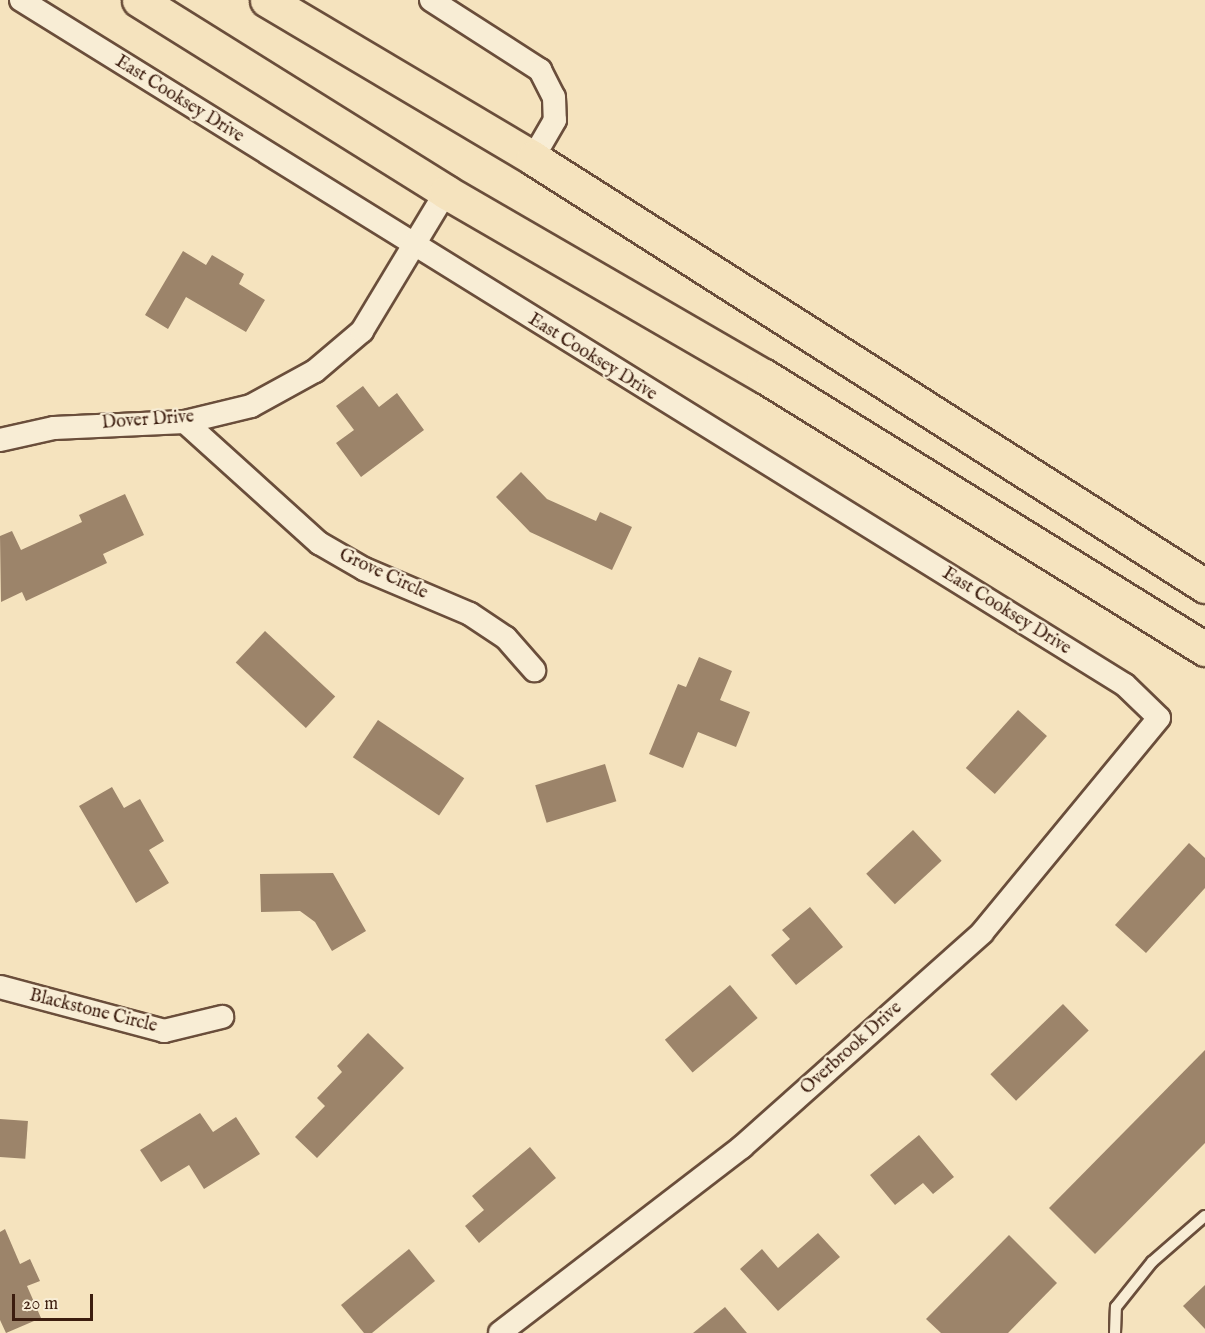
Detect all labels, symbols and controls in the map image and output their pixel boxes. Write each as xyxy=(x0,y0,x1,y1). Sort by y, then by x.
street label: East Cooksey Drive xyxy=(111,52,247,148)
street label: East Cooksey Drive xyxy=(524,310,660,406)
street label: Dover Drive xyxy=(101,407,195,435)
street label: Grove Circle xyxy=(335,545,431,605)
street label: East Cooksey Drive xyxy=(938,564,1074,660)
street label: Blackstone Circle xyxy=(27,986,159,1038)
street label: Overbrook Drive xyxy=(797,998,907,1100)
scale bar xyxy=(15,1282,96,1320)
text: 20 m xyxy=(23,1293,58,1316)

